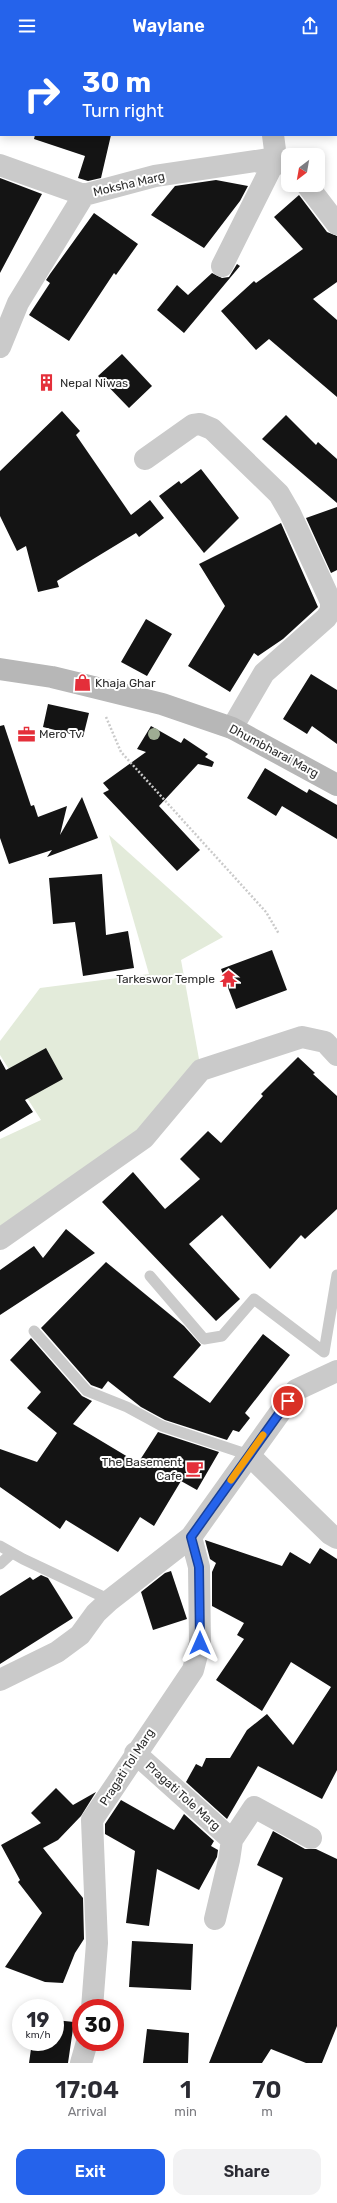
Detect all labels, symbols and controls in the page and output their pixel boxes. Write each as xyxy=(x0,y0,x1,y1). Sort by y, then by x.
icon: menu xyxy=(16,15,38,37)
text: Waylane xyxy=(132,15,205,37)
icon: share xyxy=(299,15,321,37)
text: 30 m xyxy=(82,66,151,99)
icon: right xyxy=(16,68,68,120)
text: Turn right xyxy=(82,100,164,122)
north arrow xyxy=(281,148,325,192)
map controls xyxy=(281,148,325,192)
street label: Moksha Marg xyxy=(92,169,166,199)
building icon: Nepal Niwas xyxy=(37,373,57,393)
place label: Nepal Niwas xyxy=(60,376,128,390)
shop icon: Khaja Ghar xyxy=(72,673,92,693)
place label: Khaja Ghar xyxy=(95,676,156,690)
street label: Dhumbharai Marg xyxy=(227,722,321,780)
office icon: Mero Tv xyxy=(16,724,36,744)
place label: Mero Tv xyxy=(39,727,82,741)
temple icon: Tarkeswor Temple xyxy=(218,969,238,989)
place label: Tarkeswor Temple xyxy=(116,972,215,986)
pin xyxy=(271,1384,305,1418)
icon: arrive xyxy=(277,1390,299,1412)
place label: The Basement Cafe xyxy=(102,1455,182,1483)
cafe icon: The Basement Cafe xyxy=(185,1459,205,1479)
position arrow xyxy=(179,1622,221,1664)
street label: Pragati Tol Marg xyxy=(97,1726,157,1808)
street label: Pragati Tole Marg xyxy=(143,1759,223,1833)
speed limit sign: 30 xyxy=(72,1999,124,2051)
text: 19 xyxy=(27,2008,49,2032)
text: km/h xyxy=(26,2029,50,2041)
text: 17:04 xyxy=(55,2076,119,2104)
text: 1 xyxy=(180,2076,191,2104)
text: 70 xyxy=(252,2076,282,2104)
text: Arrival xyxy=(68,2104,107,2119)
text: min xyxy=(174,2104,197,2119)
text: m xyxy=(261,2104,273,2119)
button: Exit xyxy=(16,2149,165,2195)
button: Share xyxy=(173,2149,321,2195)

